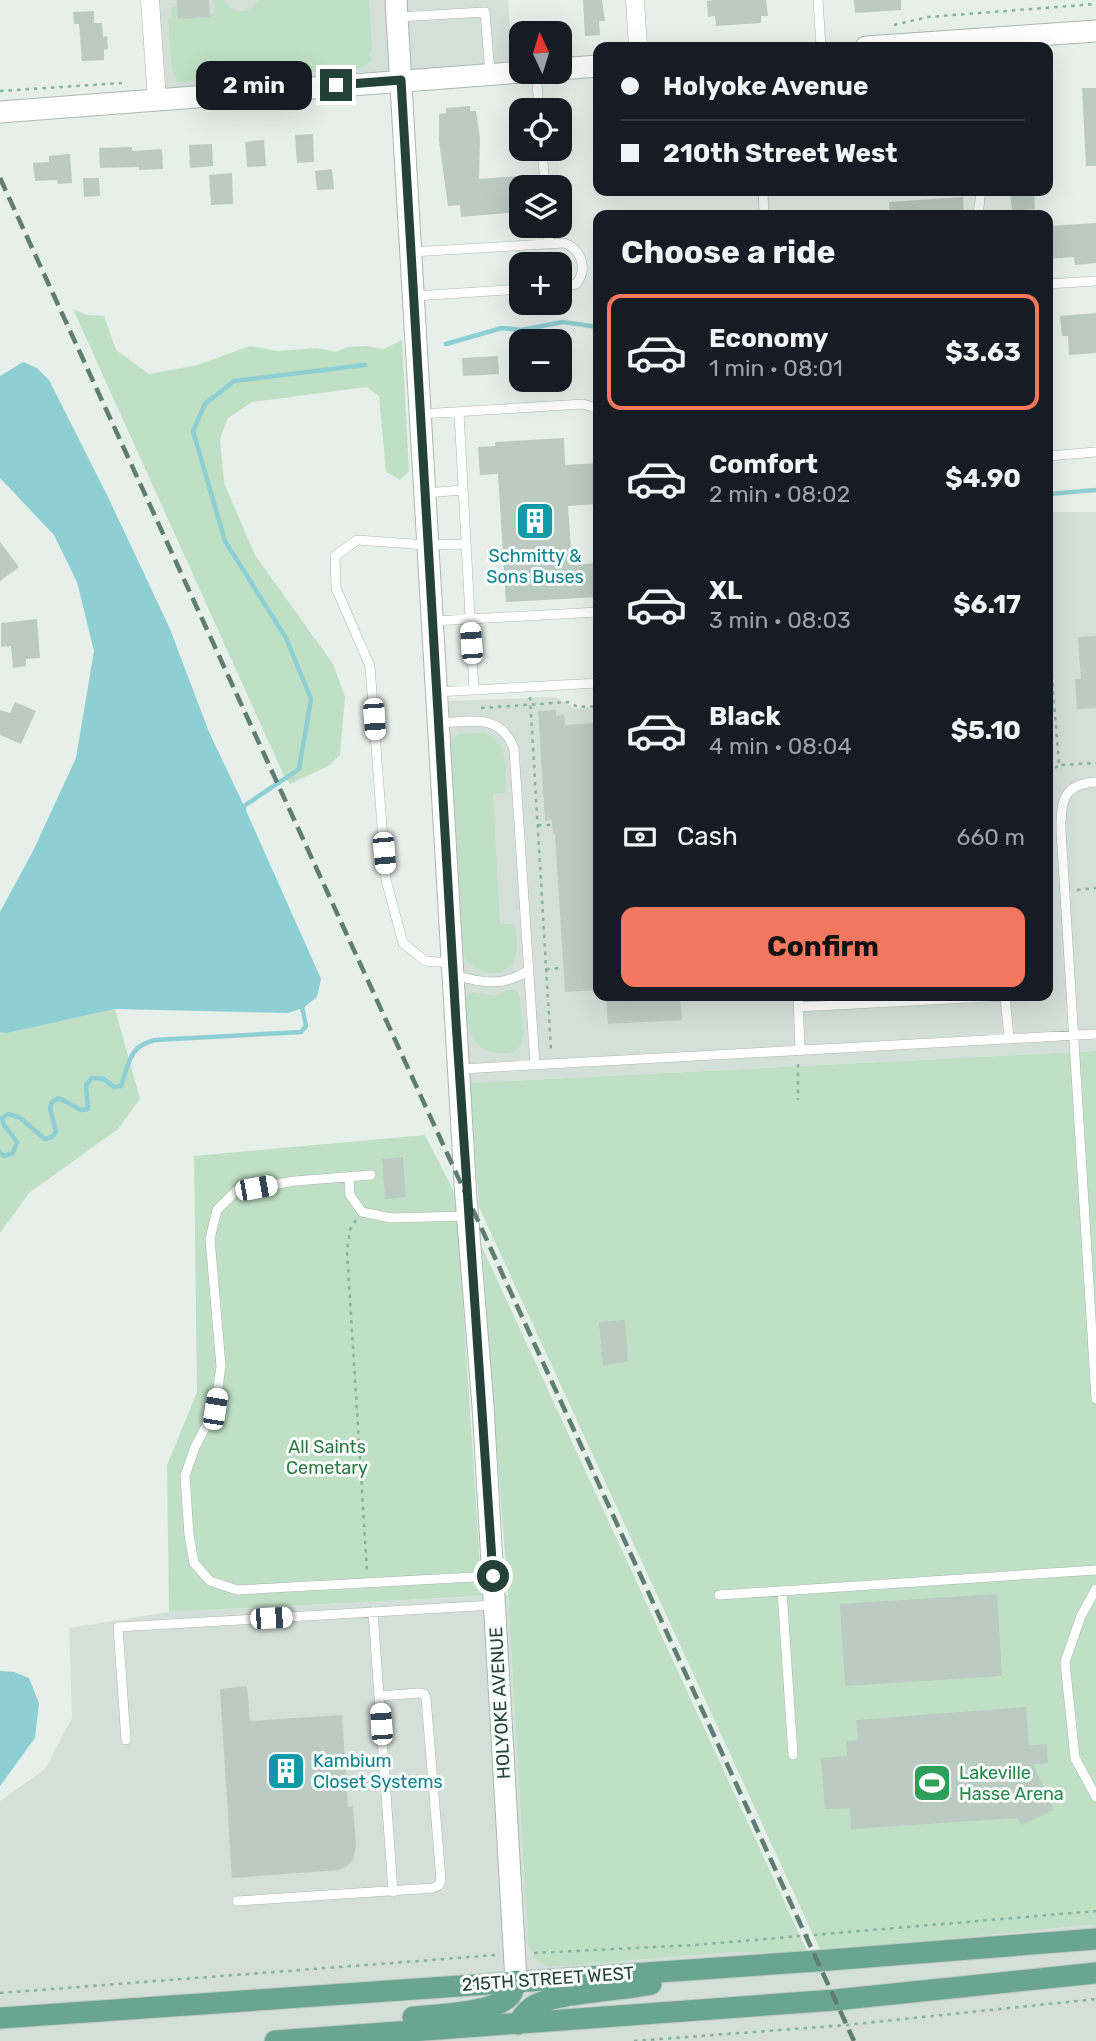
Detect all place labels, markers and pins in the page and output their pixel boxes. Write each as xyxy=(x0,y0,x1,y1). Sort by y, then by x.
building icon: Schmitty & Sons Buses xyxy=(514,500,556,542)
place label: Schmitty & Sons Buses xyxy=(486,545,584,588)
building icon: Kambium Closet Systems xyxy=(265,1750,307,1792)
place label: Kambium Closet Systems xyxy=(313,1750,443,1793)
sports icon: Lakeville Hasse Arena xyxy=(911,1762,953,1804)
place label: Lakeville Hasse Arena xyxy=(959,1762,1064,1805)

